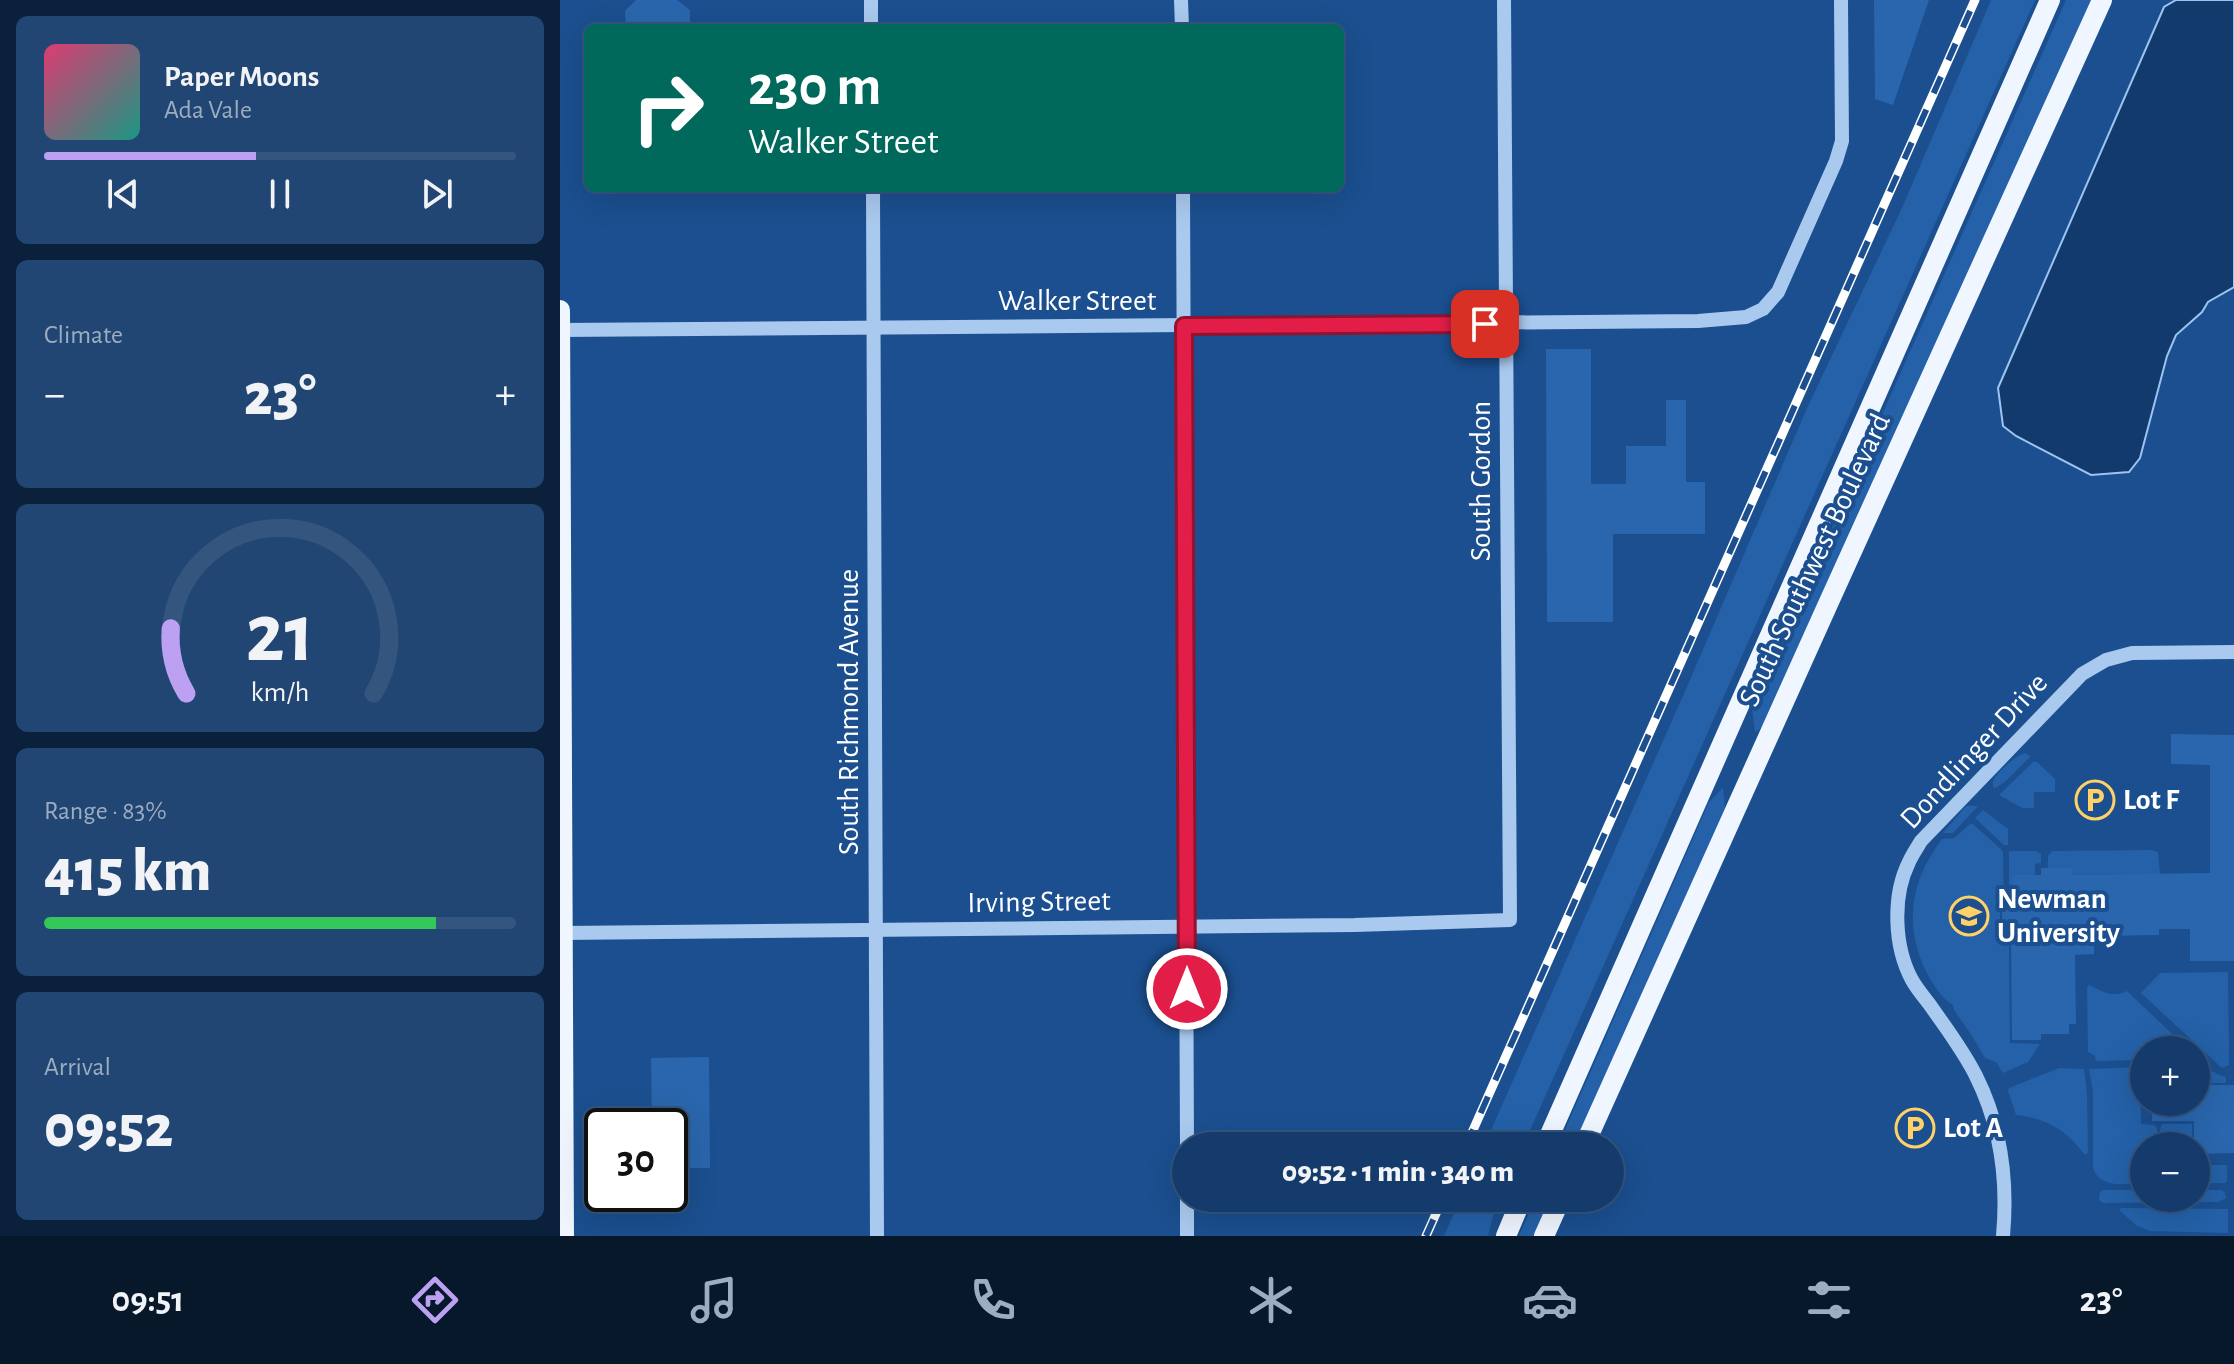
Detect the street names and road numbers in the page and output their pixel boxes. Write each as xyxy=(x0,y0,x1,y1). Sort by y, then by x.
street label: Walker Street xyxy=(998,286,1157,316)
street label: South Gordon xyxy=(1466,401,1496,561)
street label: South Southwest Boulevard xyxy=(1734,409,1896,711)
street label: South Richmond Avenue xyxy=(834,569,864,855)
street label: Dondlinger Drive xyxy=(1895,667,2053,835)
street label: Irving Street xyxy=(967,886,1111,918)

